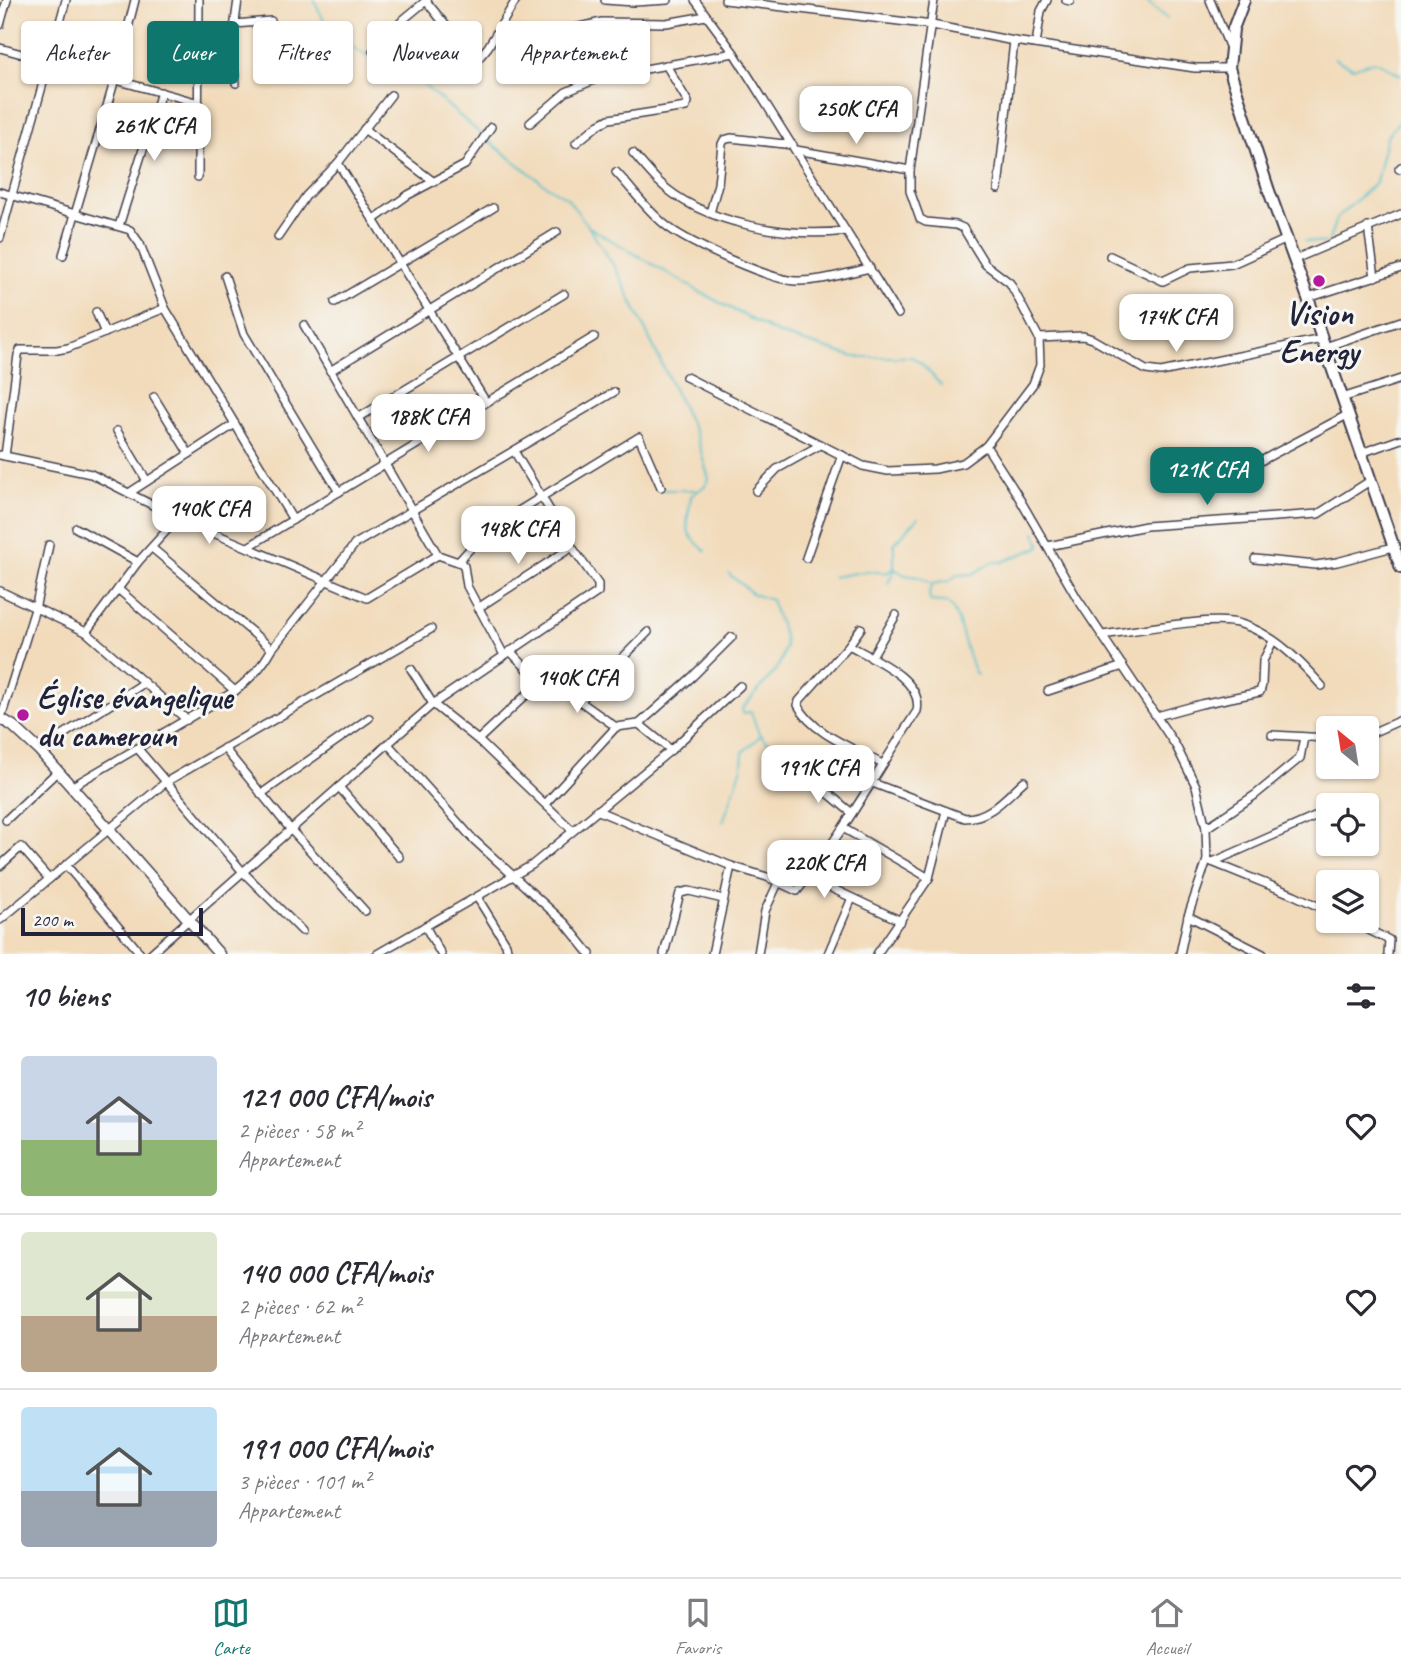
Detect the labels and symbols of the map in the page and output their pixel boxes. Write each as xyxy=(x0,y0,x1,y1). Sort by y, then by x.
pin: 250K CFA xyxy=(784,86,928,146)
pin: 261K CFA xyxy=(82,104,226,163)
marker: Vision Energy xyxy=(1311,273,1327,289)
place label: Vision Energy xyxy=(1280,292,1361,372)
pin: 174K CFA xyxy=(1104,294,1248,354)
pin: 188K CFA xyxy=(356,394,500,454)
pin: 121K CFA xyxy=(1135,448,1279,507)
pin: 140K CFA xyxy=(137,486,281,546)
pin: 148K CFA xyxy=(446,506,590,566)
pin: 140K CFA xyxy=(505,656,649,715)
place label: Église évangelique du cameroun xyxy=(37,676,235,756)
marker: Église évangelique du cameroun xyxy=(15,707,31,723)
north arrow xyxy=(1316,716,1379,779)
pin: 191K CFA xyxy=(746,746,890,805)
pin: 220K CFA xyxy=(752,841,896,900)
scale bar xyxy=(21,905,203,937)

